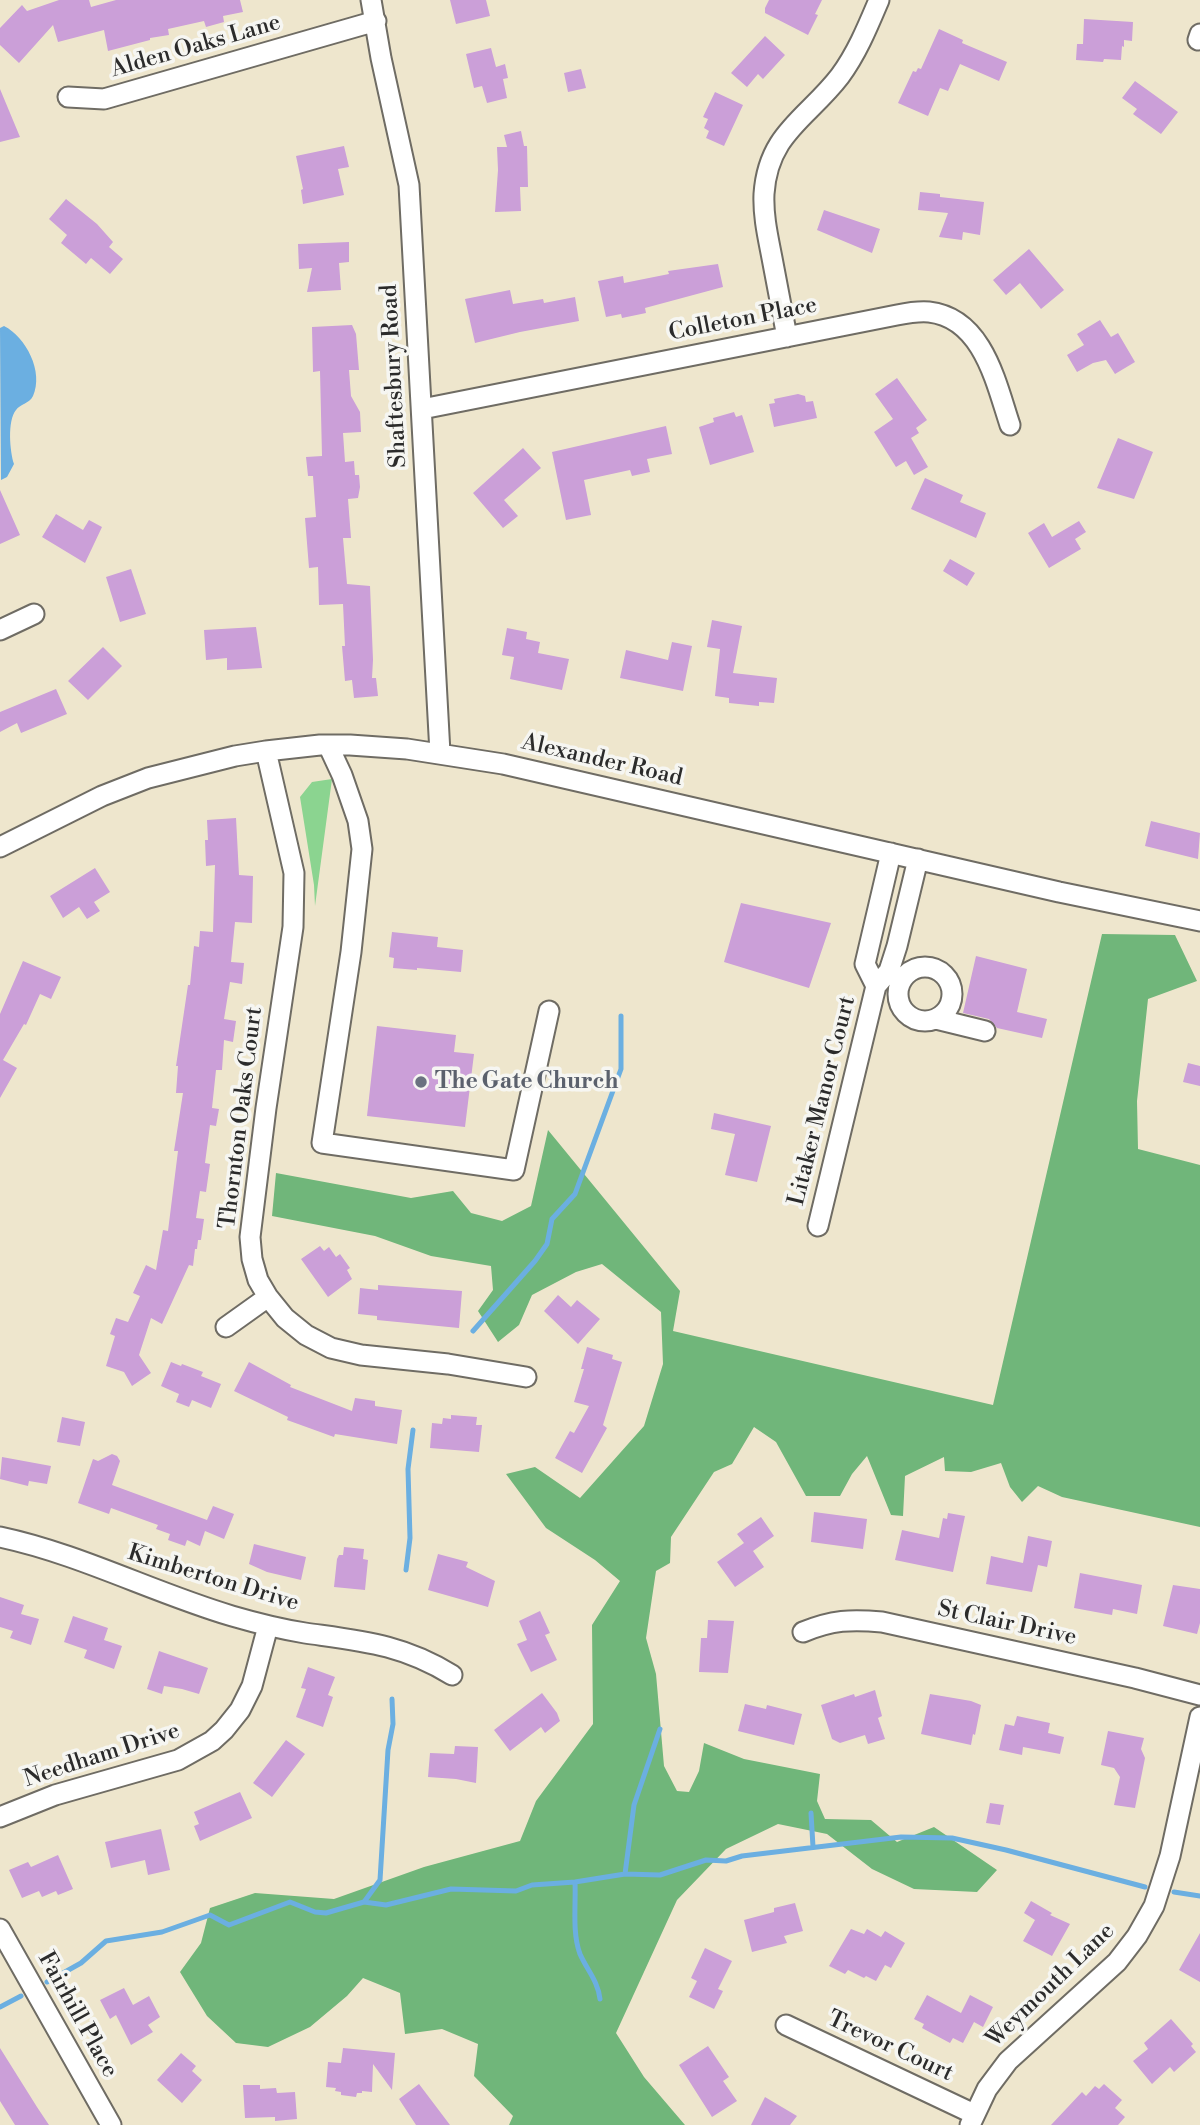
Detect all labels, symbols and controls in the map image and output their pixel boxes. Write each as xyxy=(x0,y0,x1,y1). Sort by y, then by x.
street label: Alden Oaks Lane xyxy=(108,10,284,84)
street label: Shaftesbury Road xyxy=(376,284,414,468)
street label: Colleton Place xyxy=(666,292,820,348)
street label: Alexander Road xyxy=(519,729,685,793)
street label: Litaker Manor Court xyxy=(784,994,862,1208)
street label: Thornton Oaks Court xyxy=(215,1005,269,1231)
place label: The Gate Church xyxy=(435,1068,618,1096)
marker: The Gate Church xyxy=(413,1074,429,1090)
street label: Kimberton Drive xyxy=(124,1540,302,1618)
street label: St Clair Drive xyxy=(935,1596,1079,1652)
street label: Needham Drive xyxy=(21,1718,183,1794)
street label: Weymouth Lane xyxy=(981,1918,1121,2054)
street label: Fairhill Place xyxy=(31,1947,123,2083)
street label: Trevor Court xyxy=(823,2006,957,2088)

